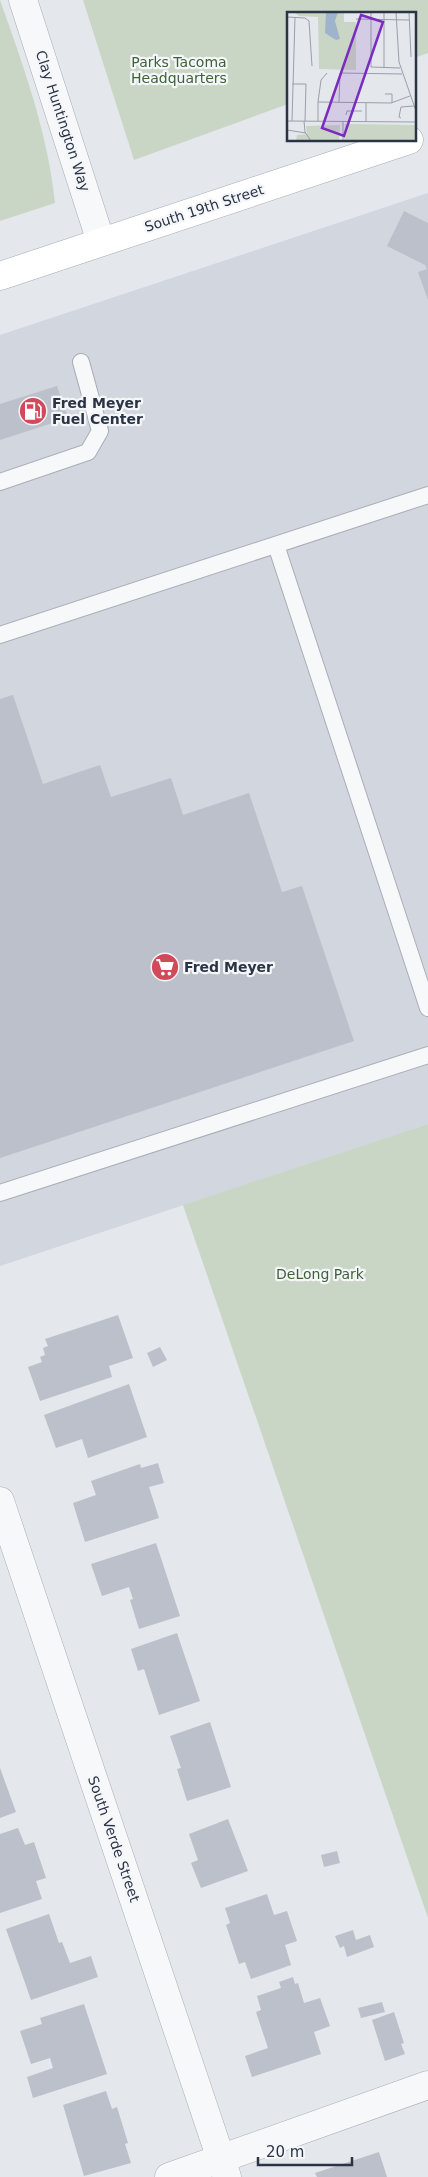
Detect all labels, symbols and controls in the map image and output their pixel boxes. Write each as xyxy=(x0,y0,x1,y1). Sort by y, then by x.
inset map xyxy=(287,12,416,141)
street label: Clay Huntington Way xyxy=(33,48,93,194)
park label: Parks Tacoma Headquarters xyxy=(131,54,227,86)
street label: South 19th Street xyxy=(142,181,266,235)
place label: Fred Meyer Fuel Center xyxy=(52,395,143,427)
fuel station icon: Fred Meyer Fuel Center xyxy=(18,396,48,426)
supermarket icon: Fred Meyer xyxy=(150,952,180,982)
place label: Fred Meyer xyxy=(184,959,273,975)
park label: DeLong Park xyxy=(276,1266,365,1282)
street label: South Verde Street xyxy=(85,1774,143,1905)
scale bar xyxy=(258,2134,352,2166)
text: 20 m xyxy=(266,2143,304,2161)

